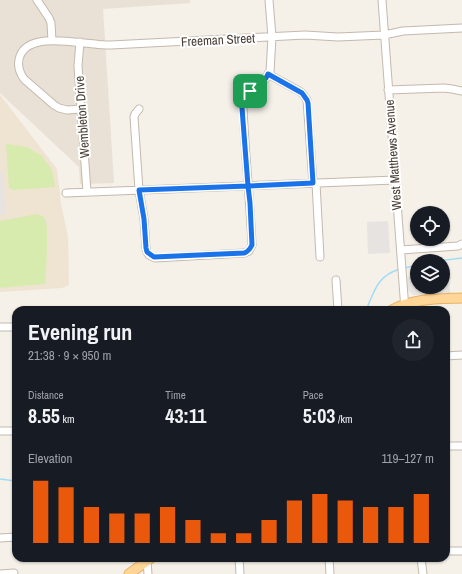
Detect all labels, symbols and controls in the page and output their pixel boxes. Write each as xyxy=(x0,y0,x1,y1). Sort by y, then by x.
street label: Freeman Street xyxy=(181,30,255,50)
pin xyxy=(233,74,267,108)
street label: Wembleton Drive xyxy=(71,75,93,159)
icon: arrive xyxy=(239,80,261,102)
street label: West Matthews Avenue xyxy=(381,99,405,211)
map controls xyxy=(410,206,450,294)
button: locate xyxy=(410,206,450,246)
button: layers xyxy=(410,254,450,294)
text: Evening run xyxy=(28,317,132,347)
button: share xyxy=(392,319,434,361)
text: 21:38 · 9 × 950 m xyxy=(28,347,111,364)
text: Distance xyxy=(28,388,64,402)
text: Time xyxy=(165,388,186,402)
text: Pace xyxy=(303,388,323,402)
text: 8.55 xyxy=(28,402,60,429)
text: 43:11 xyxy=(165,402,206,429)
text: 5:03 xyxy=(303,402,335,429)
text: km xyxy=(60,412,74,426)
text: /km xyxy=(335,412,353,426)
text: Elevation xyxy=(28,450,72,467)
text: 119–127 m xyxy=(381,450,434,467)

